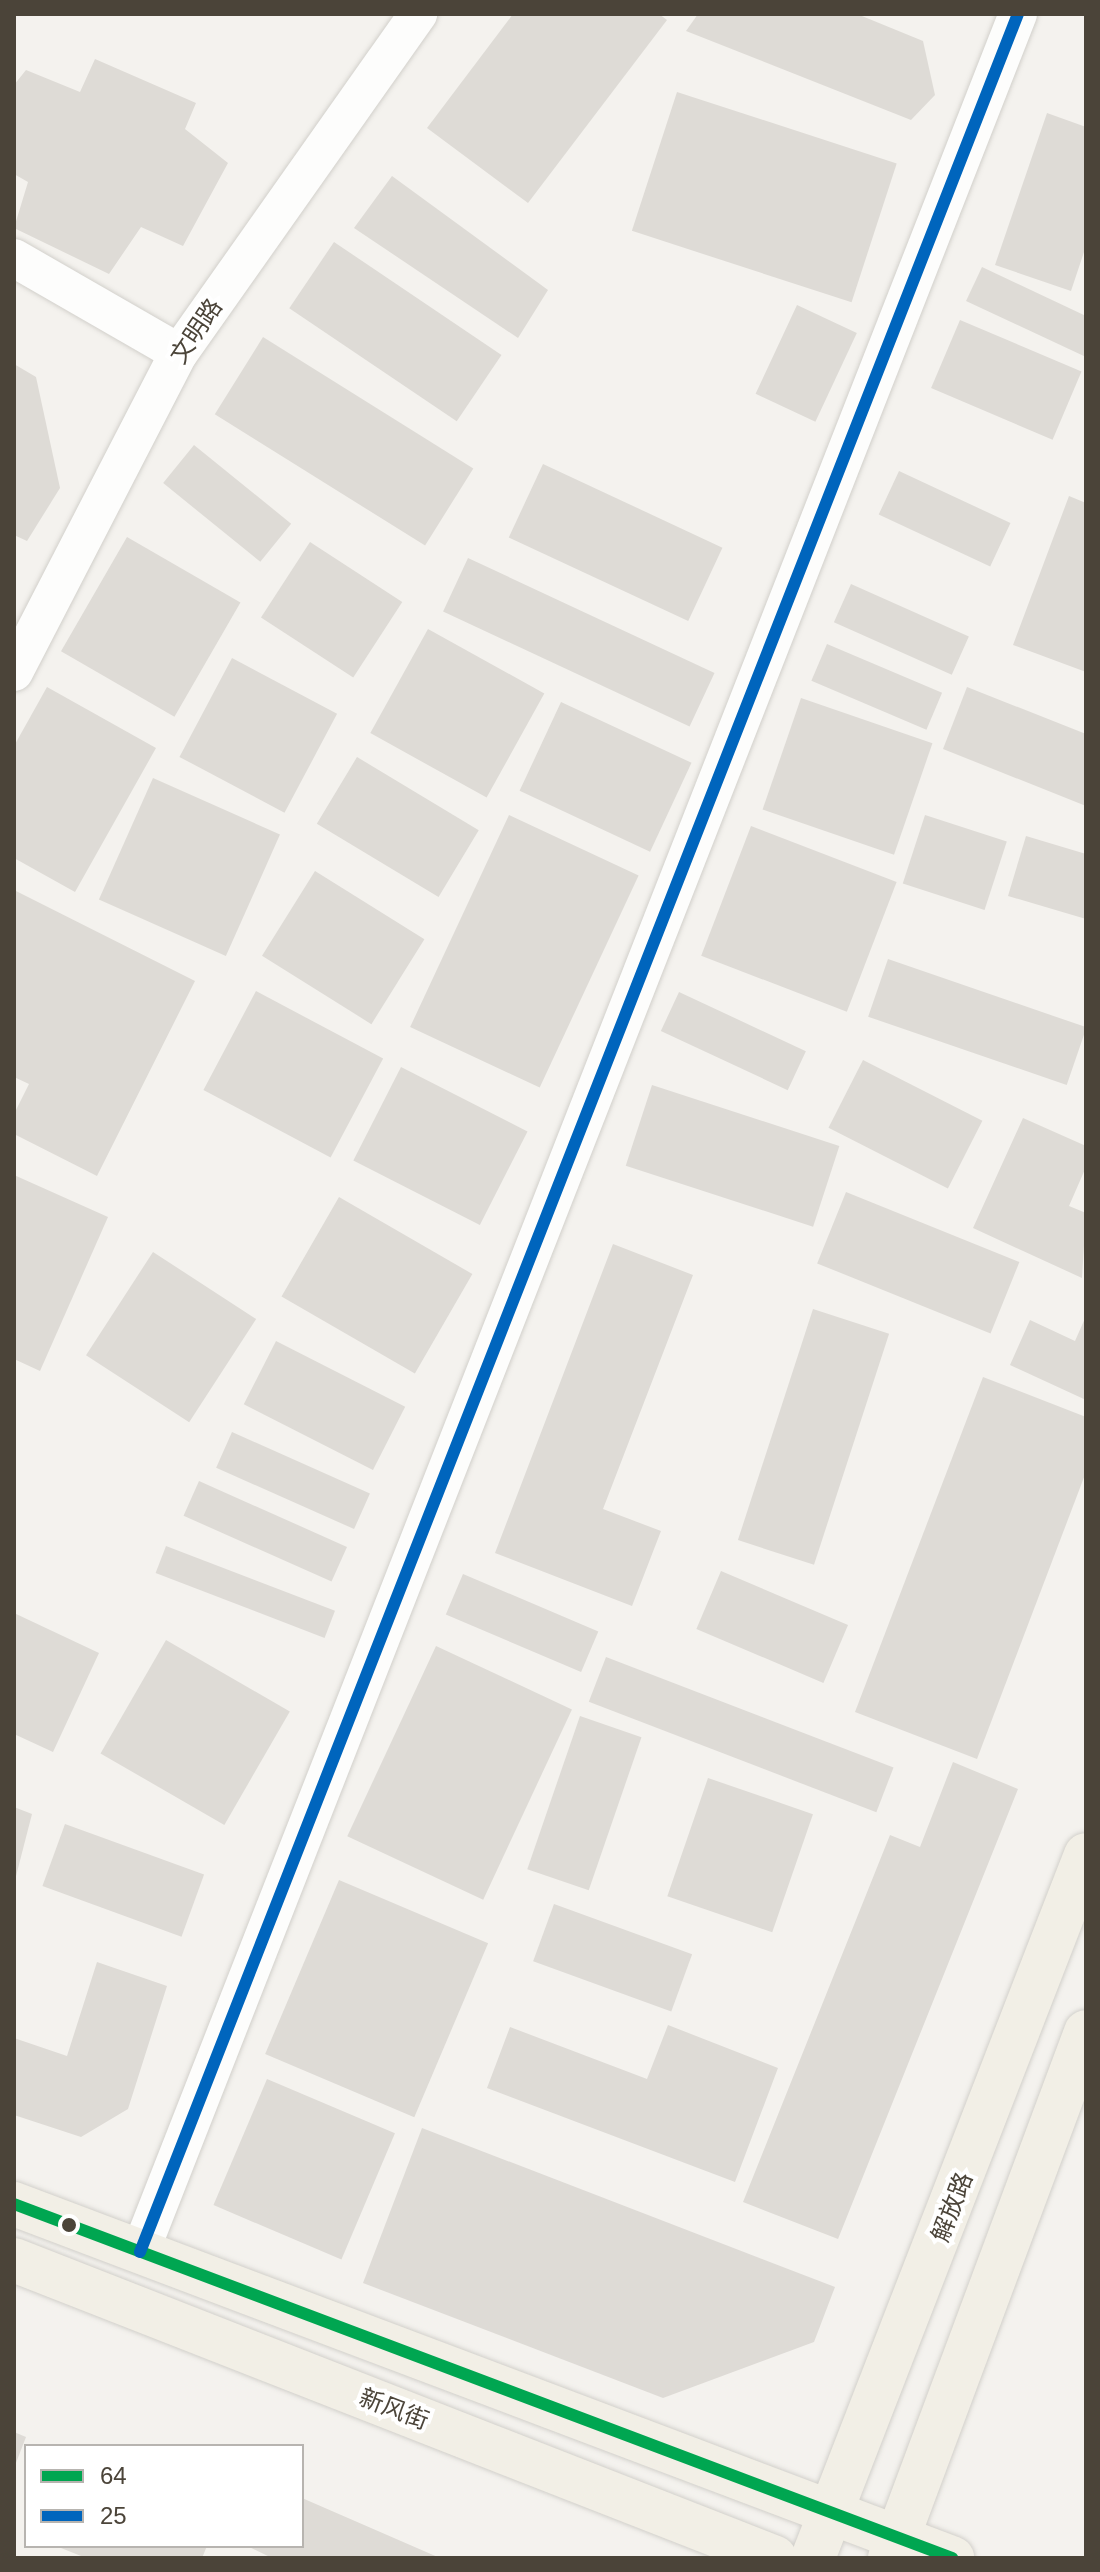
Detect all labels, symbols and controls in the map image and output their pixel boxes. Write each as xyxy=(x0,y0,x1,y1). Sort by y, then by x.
street label: 文明路 xyxy=(164,293,228,369)
street label: 解放路 xyxy=(926,2168,978,2246)
unlabelled marker xyxy=(61,2217,77,2233)
street label: 新风街 xyxy=(355,2383,433,2435)
legend xyxy=(24,2444,304,2548)
text: 64 xyxy=(100,2462,127,2489)
text: 25 xyxy=(100,2502,127,2529)

